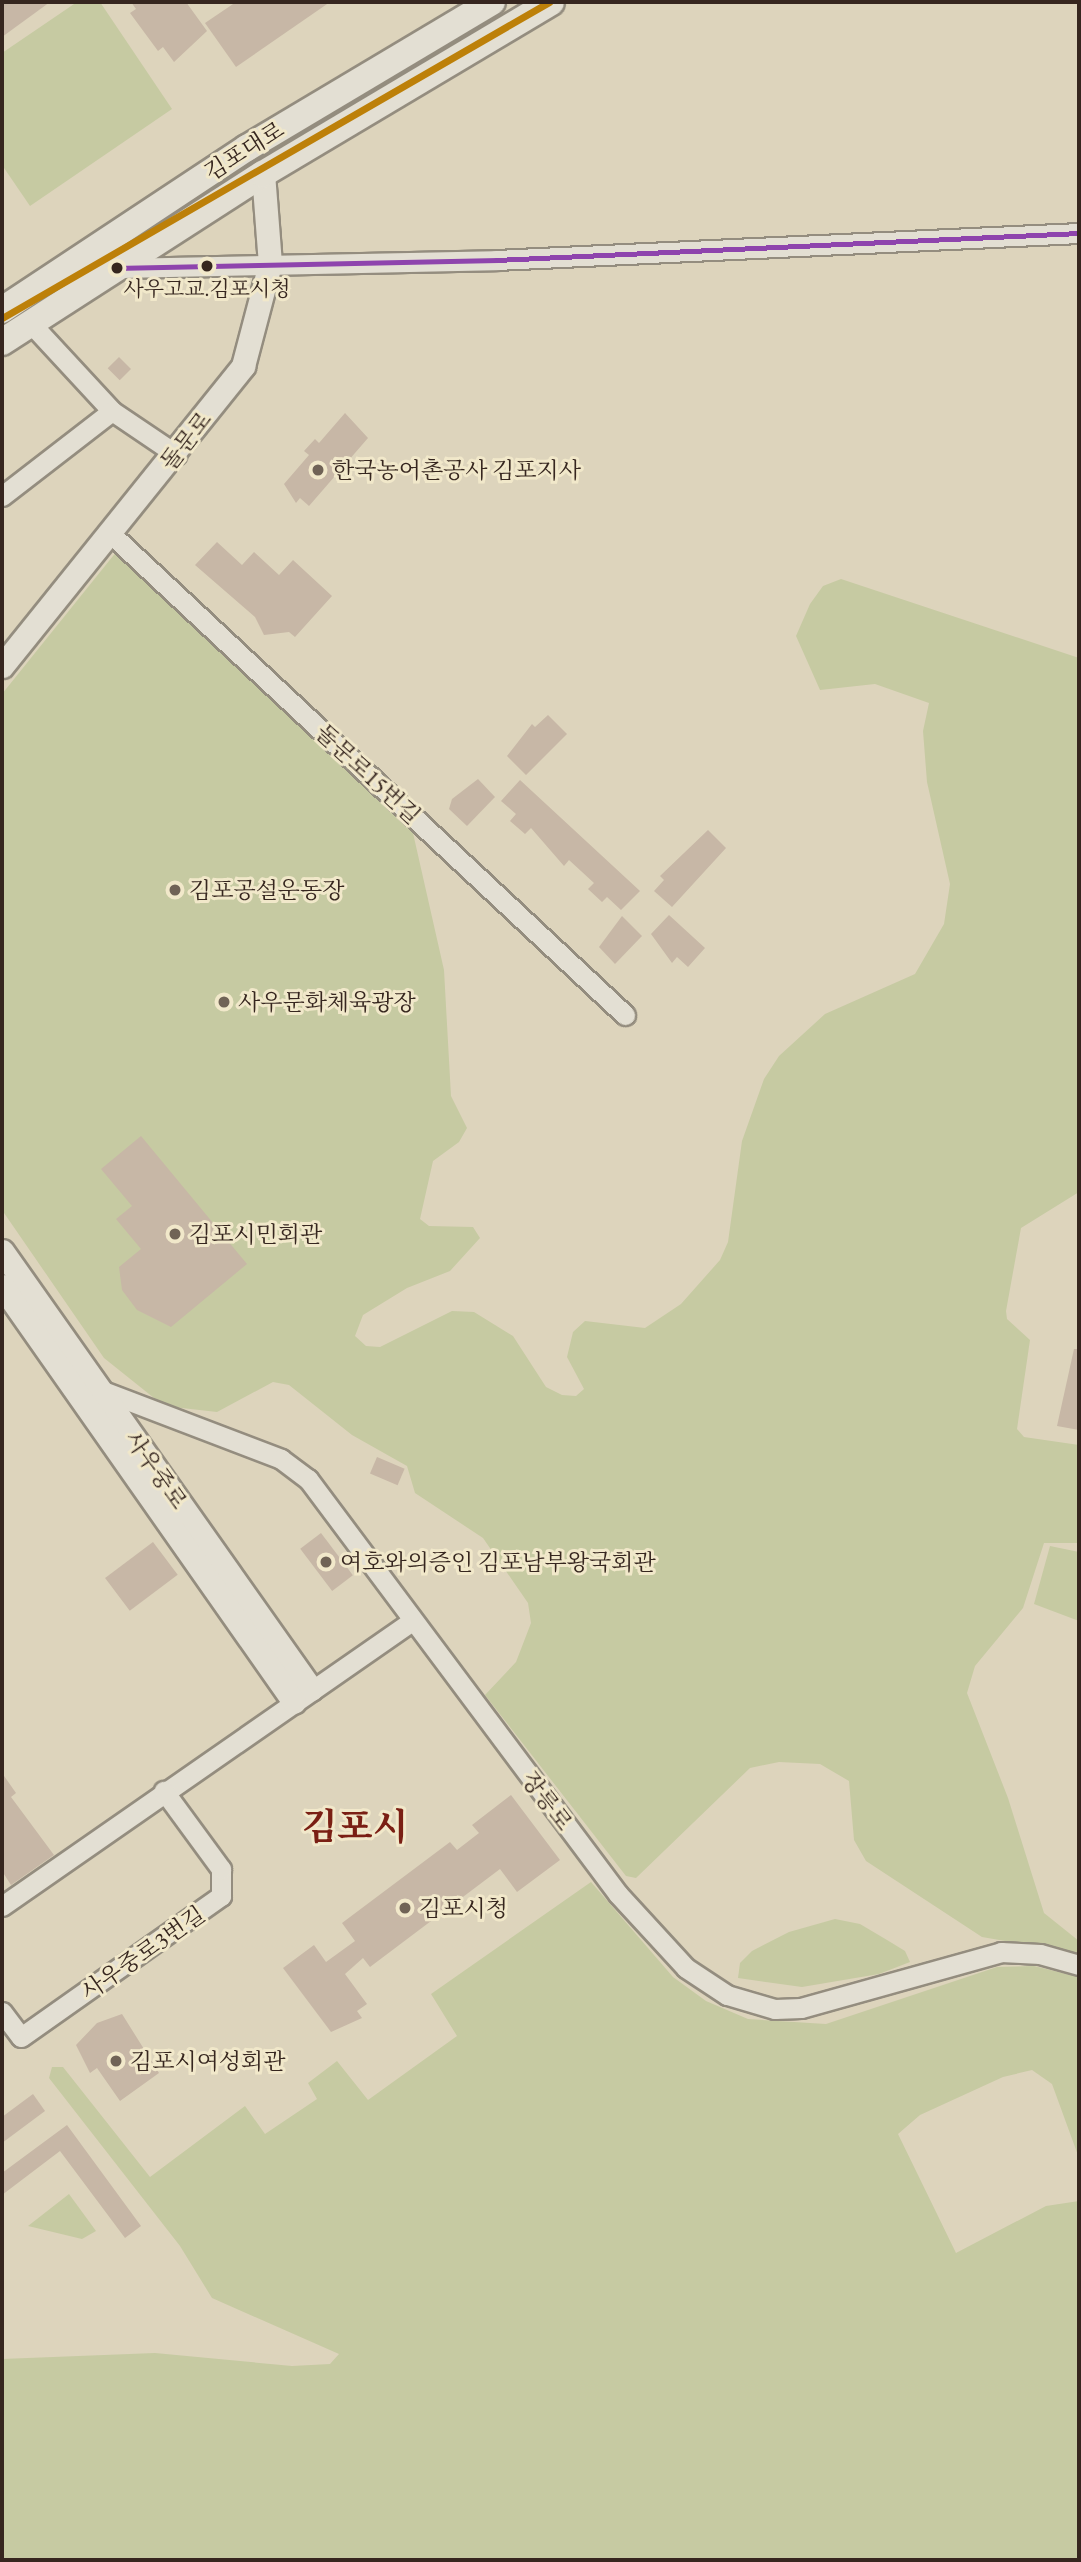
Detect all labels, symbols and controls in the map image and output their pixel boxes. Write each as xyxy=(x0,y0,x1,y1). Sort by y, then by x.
street label: 김포대로 xyxy=(199,116,289,186)
marker: 사우고교.김포시청 xyxy=(200,259,214,273)
unlabelled marker xyxy=(110,261,124,275)
place label: 사우고교.김포시청 xyxy=(123,276,291,302)
street label: 돌문로 xyxy=(155,406,217,476)
place label: 한국농어촌공사 김포지사 xyxy=(332,456,581,484)
marker: 한국농어촌공사 김포지사 xyxy=(310,462,326,478)
street label: 돌문로15번길 xyxy=(310,718,426,830)
place label: 김포공설운동장 xyxy=(189,876,345,904)
marker: 김포공설운동장 xyxy=(167,882,183,898)
place label: 사우문화체육광장 xyxy=(238,988,416,1016)
marker: 사우문화체육광장 xyxy=(216,994,232,1010)
place label: 김포시민회관 xyxy=(189,1220,322,1248)
marker: 김포시민회관 xyxy=(167,1226,183,1242)
street label: 사우중로 xyxy=(119,1426,193,1514)
place label: 여호와의증인 김포남부왕국회관 xyxy=(340,1548,656,1576)
marker: 여호와의증인 김포남부왕국회관 xyxy=(318,1554,334,1570)
street label: 장릉로 xyxy=(516,1766,578,1836)
district label: 김포시 xyxy=(301,1804,409,1848)
place label: 김포시청 xyxy=(419,1894,508,1922)
street label: 사우중로3번길 xyxy=(76,1900,210,2006)
marker: 김포시청 xyxy=(397,1900,413,1916)
place label: 김포시여성회관 xyxy=(130,2047,286,2075)
marker: 김포시여성회관 xyxy=(108,2053,124,2069)

